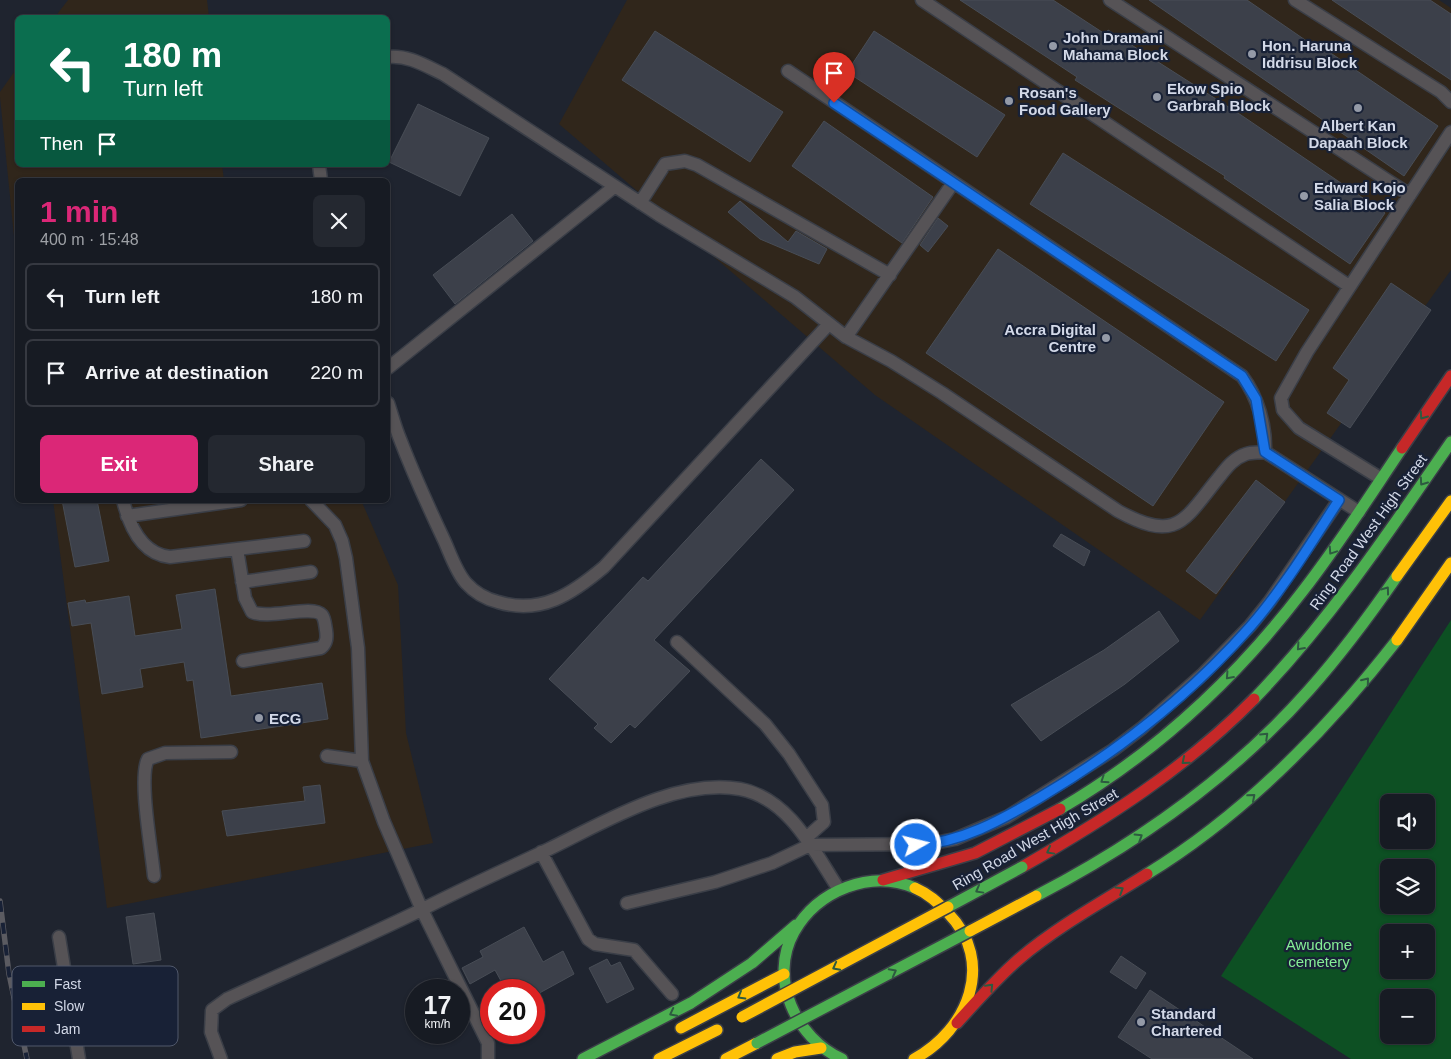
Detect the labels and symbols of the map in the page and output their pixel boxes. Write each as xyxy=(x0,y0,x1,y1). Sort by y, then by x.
place label: John Dramani Mahama Block xyxy=(1063,29,1169,63)
place label: Hon. Haruna Iddrisu Block xyxy=(1262,37,1358,71)
marker: John Dramani Mahama Block xyxy=(1047,40,1059,52)
marker: Hon. Haruna Iddrisu Block xyxy=(1246,48,1258,60)
pin xyxy=(813,52,855,103)
place label: Ekow Spio Garbrah Block xyxy=(1167,80,1271,114)
place label: Rosan's Food Gallery xyxy=(1019,84,1111,118)
marker: Ekow Spio Garbrah Block xyxy=(1151,91,1163,103)
marker: Rosan's Food Gallery xyxy=(1003,95,1015,107)
marker: Albert Kan Dapaah Block xyxy=(1352,102,1364,114)
place label: Albert Kan Dapaah Block xyxy=(1308,117,1408,151)
place label: Edward Kojo Salia Block xyxy=(1314,179,1406,213)
marker: Edward Kojo Salia Block xyxy=(1298,190,1310,202)
place label: Accra Digital Centre xyxy=(1004,321,1096,355)
marker: Accra Digital Centre xyxy=(1100,332,1112,344)
one-way arrow xyxy=(1420,411,1429,420)
street label: Ring Road West High Street xyxy=(1306,450,1431,613)
one-way arrow xyxy=(1420,476,1429,486)
one-way arrow xyxy=(1329,545,1338,555)
one-way arrow xyxy=(1380,586,1389,596)
one-way arrow xyxy=(1297,641,1306,650)
one-way arrow xyxy=(1226,671,1235,680)
one-way arrow xyxy=(1360,678,1368,687)
place label: ECG xyxy=(269,710,302,727)
marker: ECG xyxy=(253,712,265,724)
one-way arrow xyxy=(1260,732,1269,741)
one-way arrow xyxy=(1182,755,1191,763)
one-way arrow xyxy=(1101,774,1110,783)
street label: Ring Road West High Street xyxy=(949,784,1121,893)
one-way arrow xyxy=(1247,793,1256,802)
position arrow xyxy=(889,818,941,870)
one-way arrow xyxy=(1133,833,1142,843)
one-way arrow xyxy=(1046,845,1055,855)
one-way arrow xyxy=(975,884,984,894)
one-way arrow xyxy=(1114,887,1123,896)
park label: Awudome cemetery xyxy=(1286,936,1352,970)
one-way arrow xyxy=(832,961,841,971)
legend xyxy=(12,966,178,1046)
one-way arrow xyxy=(888,968,897,978)
text: Fast xyxy=(54,976,81,992)
speed limit sign: 20 xyxy=(480,979,545,1044)
one-way arrow xyxy=(984,984,993,993)
one-way arrow xyxy=(737,990,746,1000)
text: Slow xyxy=(54,998,85,1014)
place label: Standard Chartered xyxy=(1151,1005,1222,1039)
one-way arrow xyxy=(669,1007,678,1017)
marker: Standard Chartered xyxy=(1135,1016,1147,1028)
text: Jam xyxy=(54,1021,80,1037)

